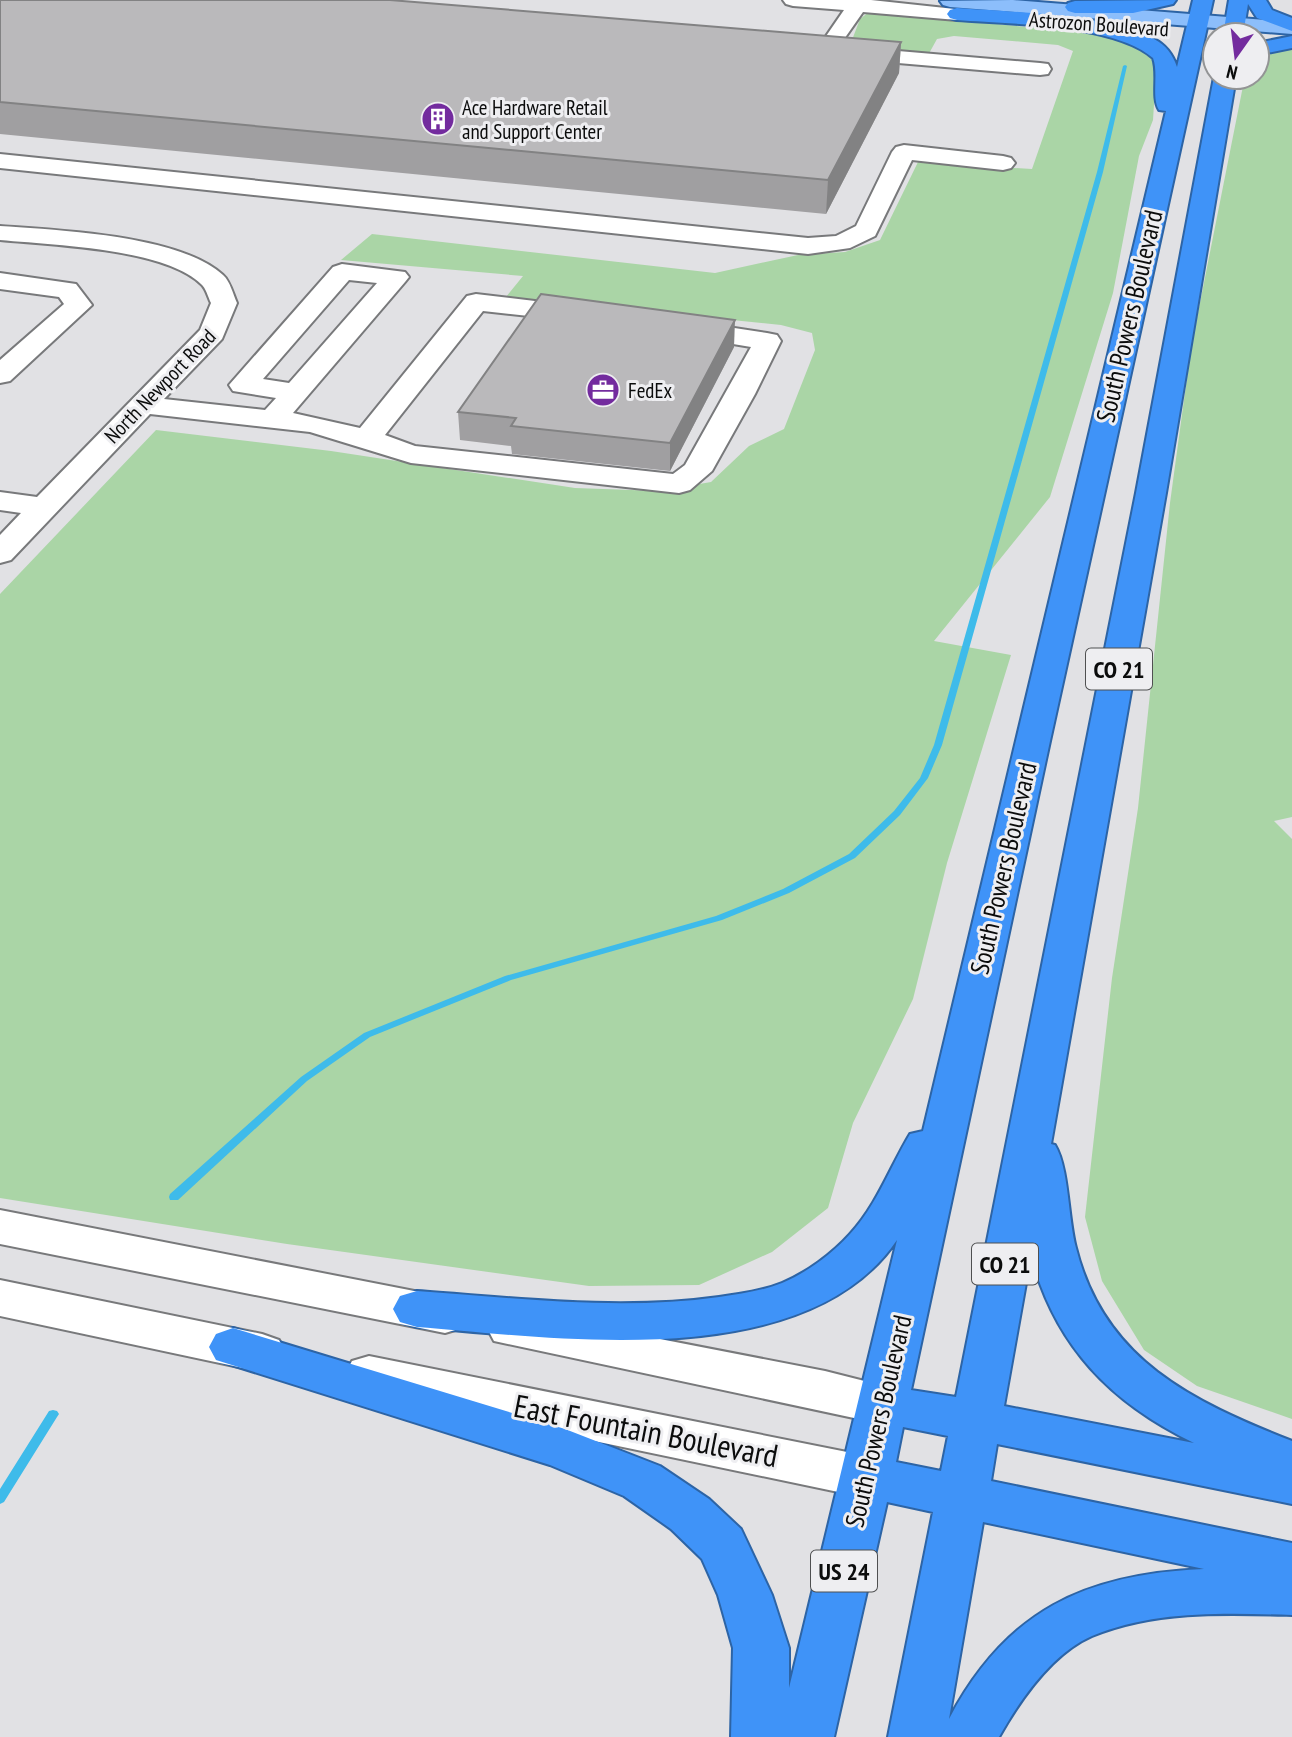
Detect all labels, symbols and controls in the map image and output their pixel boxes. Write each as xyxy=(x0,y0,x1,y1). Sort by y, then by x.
street label: Astrozon Boulevard xyxy=(1028,6,1170,42)
north arrow xyxy=(1201,21,1271,91)
text: N xyxy=(1224,60,1240,85)
place label: Ace Hardware Retail and Support Center xyxy=(462,94,608,145)
building icon: Ace Hardware Retail and Support Center xyxy=(419,100,457,138)
street label: South Powers Boulevard xyxy=(1089,207,1169,425)
street label: North Newport Road xyxy=(99,323,221,449)
office icon: FedEx xyxy=(584,371,622,409)
place label: FedEx xyxy=(628,377,672,404)
road number: CO 21 xyxy=(1086,648,1152,690)
street label: South Powers Boulevard xyxy=(963,759,1043,977)
road number: CO 21 xyxy=(972,1244,1038,1284)
street label: South Powers Boulevard xyxy=(838,1312,918,1530)
street label: East Fountain Boulevard xyxy=(510,1384,782,1476)
road number: US 24 xyxy=(811,1550,877,1591)

